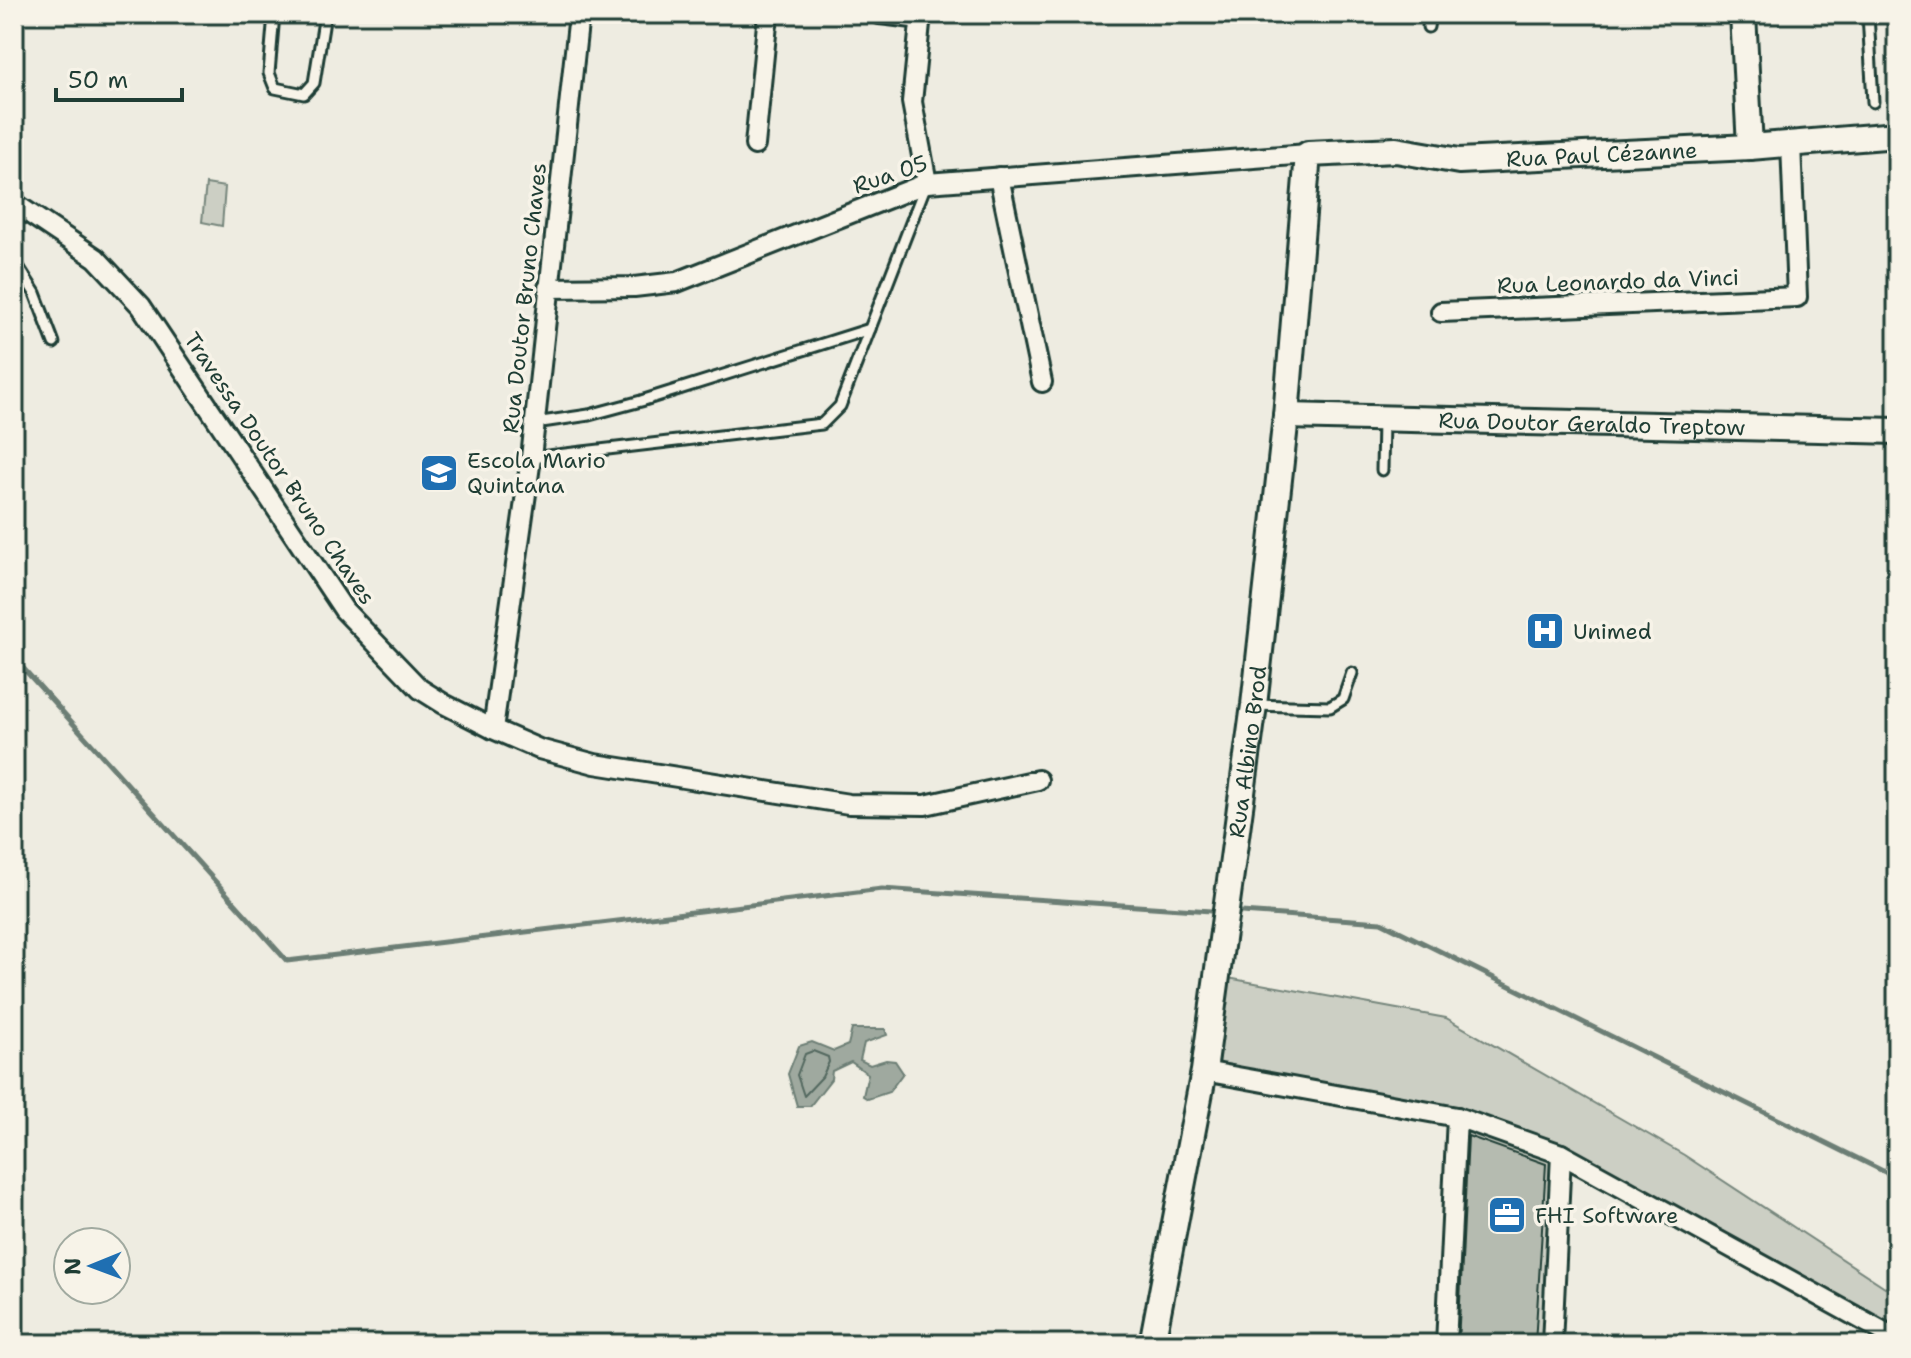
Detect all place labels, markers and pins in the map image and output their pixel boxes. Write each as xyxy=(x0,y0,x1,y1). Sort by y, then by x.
place label: Escola Mario Quintana xyxy=(467,446,606,500)
school or university icon: Escola Mario Quintana xyxy=(418,452,460,494)
hospital icon: Unimed xyxy=(1524,610,1566,652)
place label: Unimed xyxy=(1573,617,1652,646)
office icon: FHI Software xyxy=(1486,1194,1528,1236)
place label: FHI Software xyxy=(1535,1201,1678,1230)

